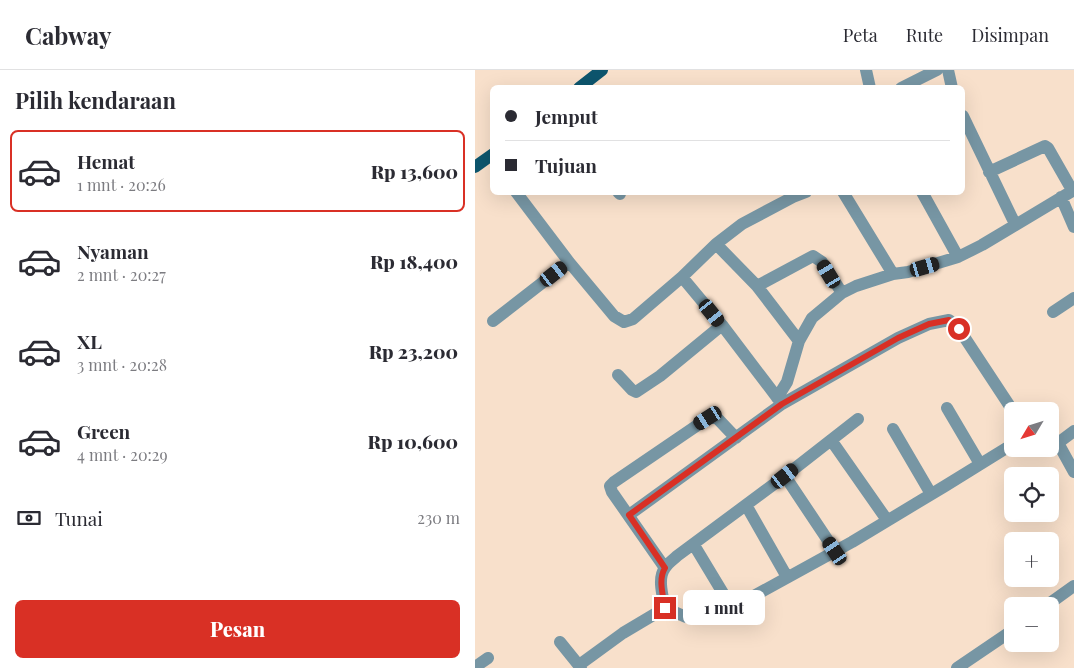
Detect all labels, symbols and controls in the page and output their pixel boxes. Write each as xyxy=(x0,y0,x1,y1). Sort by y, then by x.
text: Cabway xyxy=(25,19,111,51)
text: Peta xyxy=(843,23,878,47)
text: Rute xyxy=(906,23,943,47)
text: Disimpan xyxy=(971,23,1049,47)
text: Pilih kendaraan xyxy=(15,85,176,115)
text: Jemput xyxy=(535,103,598,129)
text: Hemat xyxy=(77,148,135,174)
icon: car xyxy=(17,149,62,194)
text: Tujuan xyxy=(535,152,597,178)
text: Rp 13,600 xyxy=(371,158,458,184)
text: 1 mnt · 20:26 xyxy=(77,174,166,195)
text: Nyaman xyxy=(77,238,149,264)
icon: car xyxy=(17,239,62,284)
text: Rp 18,400 xyxy=(370,248,458,274)
car xyxy=(908,256,941,278)
car xyxy=(814,257,843,291)
car xyxy=(537,259,570,289)
text: 2 mnt · 20:27 xyxy=(77,264,166,285)
car xyxy=(696,297,727,329)
route start xyxy=(948,318,970,340)
text: XL xyxy=(77,328,102,354)
icon: car xyxy=(17,329,62,374)
text: Rp 23,200 xyxy=(369,338,458,364)
text: 3 mnt · 20:28 xyxy=(77,354,167,375)
north arrow xyxy=(1004,402,1059,458)
map controls xyxy=(1004,402,1059,652)
car xyxy=(691,404,724,432)
text: Green xyxy=(77,418,130,444)
icon: car xyxy=(17,419,62,464)
text: Rp 10,600 xyxy=(368,428,458,454)
text: 4 mnt · 20:29 xyxy=(77,444,168,465)
car xyxy=(768,461,801,491)
button: locate xyxy=(1004,467,1059,522)
icon: cash xyxy=(15,504,43,532)
text: Tunai xyxy=(55,505,103,531)
text: 230 m xyxy=(417,507,460,528)
button: + xyxy=(1004,532,1059,587)
car xyxy=(820,534,849,568)
callout: 1 mnt xyxy=(683,590,765,626)
route end xyxy=(654,597,676,619)
text: 1 mnt xyxy=(704,597,744,618)
button: − xyxy=(1004,597,1059,652)
button: Pesan xyxy=(15,600,460,658)

